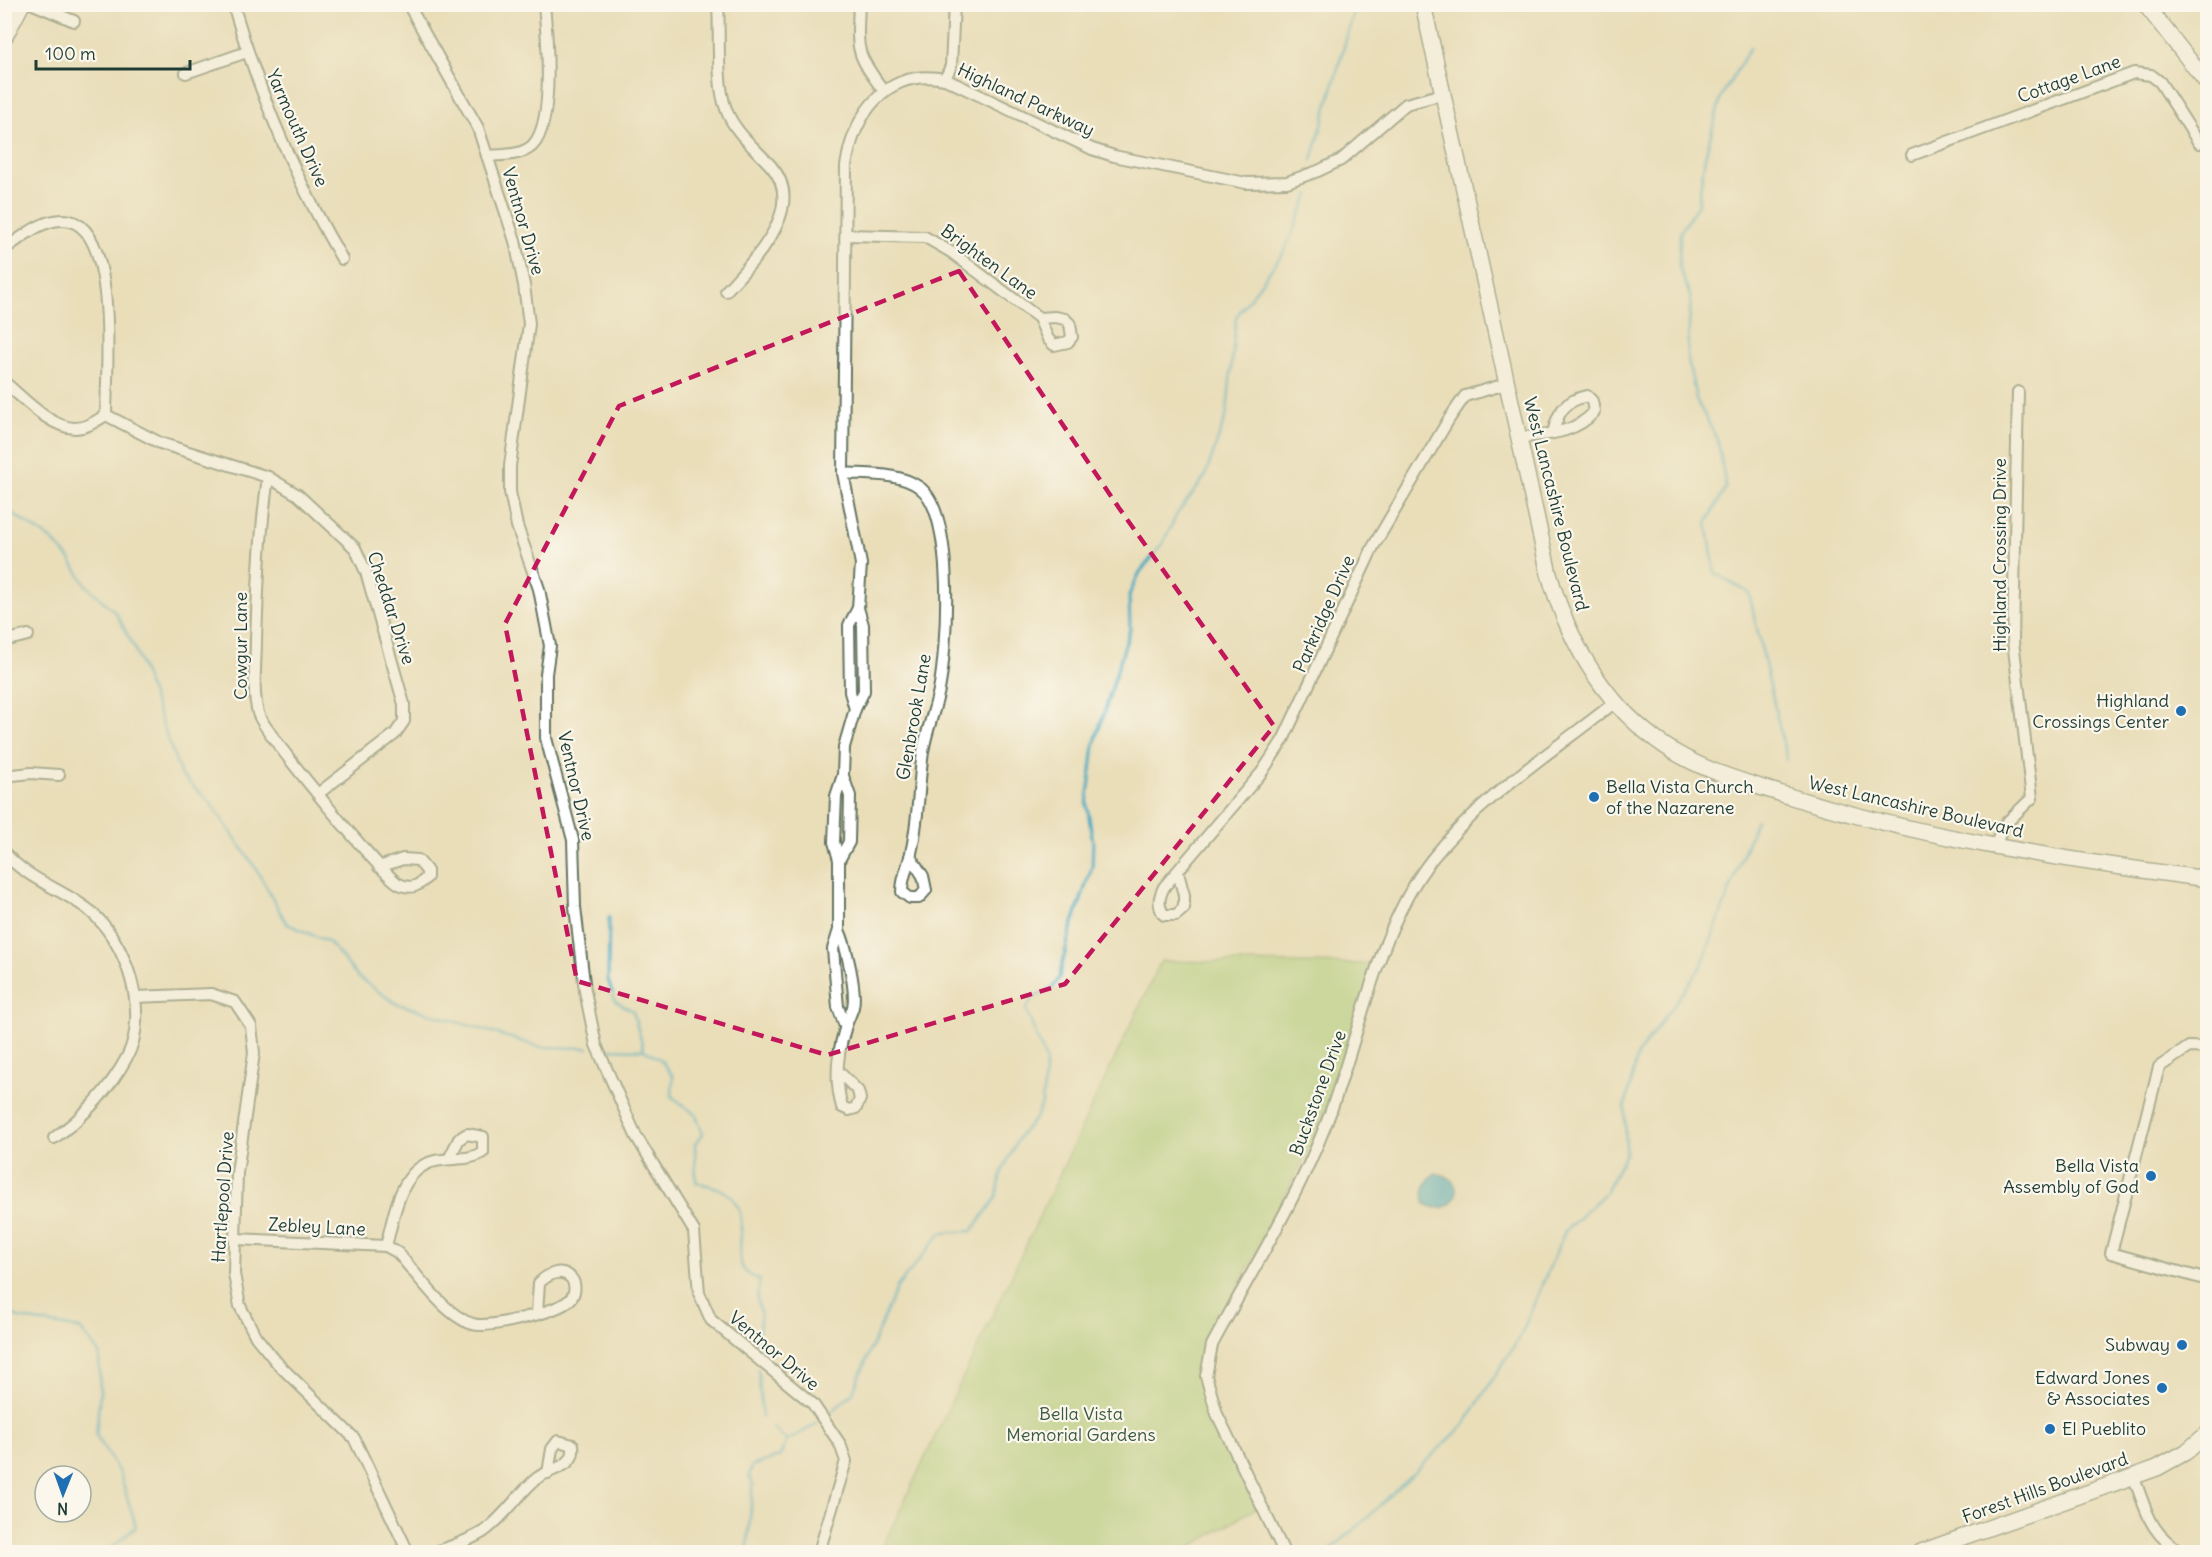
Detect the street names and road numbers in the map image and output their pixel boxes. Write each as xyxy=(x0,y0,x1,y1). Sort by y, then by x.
street label: Cottage Lane xyxy=(2014,49,2124,108)
street label: Highland Parkway xyxy=(954,58,1098,141)
street label: Yarmouth Drive xyxy=(261,66,334,190)
street label: Ventnor Drive xyxy=(497,164,550,278)
street label: Brighten Lane xyxy=(937,219,1042,304)
street label: West Lancashire Boulevard xyxy=(1519,394,1594,614)
street label: Highland Crossing Drive xyxy=(1988,458,2011,652)
street label: Cheddar Drive xyxy=(362,548,421,667)
street label: Parkridge Drive xyxy=(1287,552,1360,676)
street label: Cowgur Lane xyxy=(229,592,252,700)
street label: Glenbrook Lane xyxy=(891,652,936,782)
street label: Ventnor Drive xyxy=(553,729,600,843)
street label: West Lancashire Boulevard xyxy=(1806,771,2026,843)
street label: Buckstone Drive xyxy=(1284,1027,1351,1159)
street label: Hartlepool Drive xyxy=(206,1130,239,1263)
street label: Zebley Lane xyxy=(268,1212,366,1241)
street label: Ventnor Drive xyxy=(724,1306,824,1395)
street label: Forest Hills Boulevard xyxy=(1959,1447,2131,1528)

